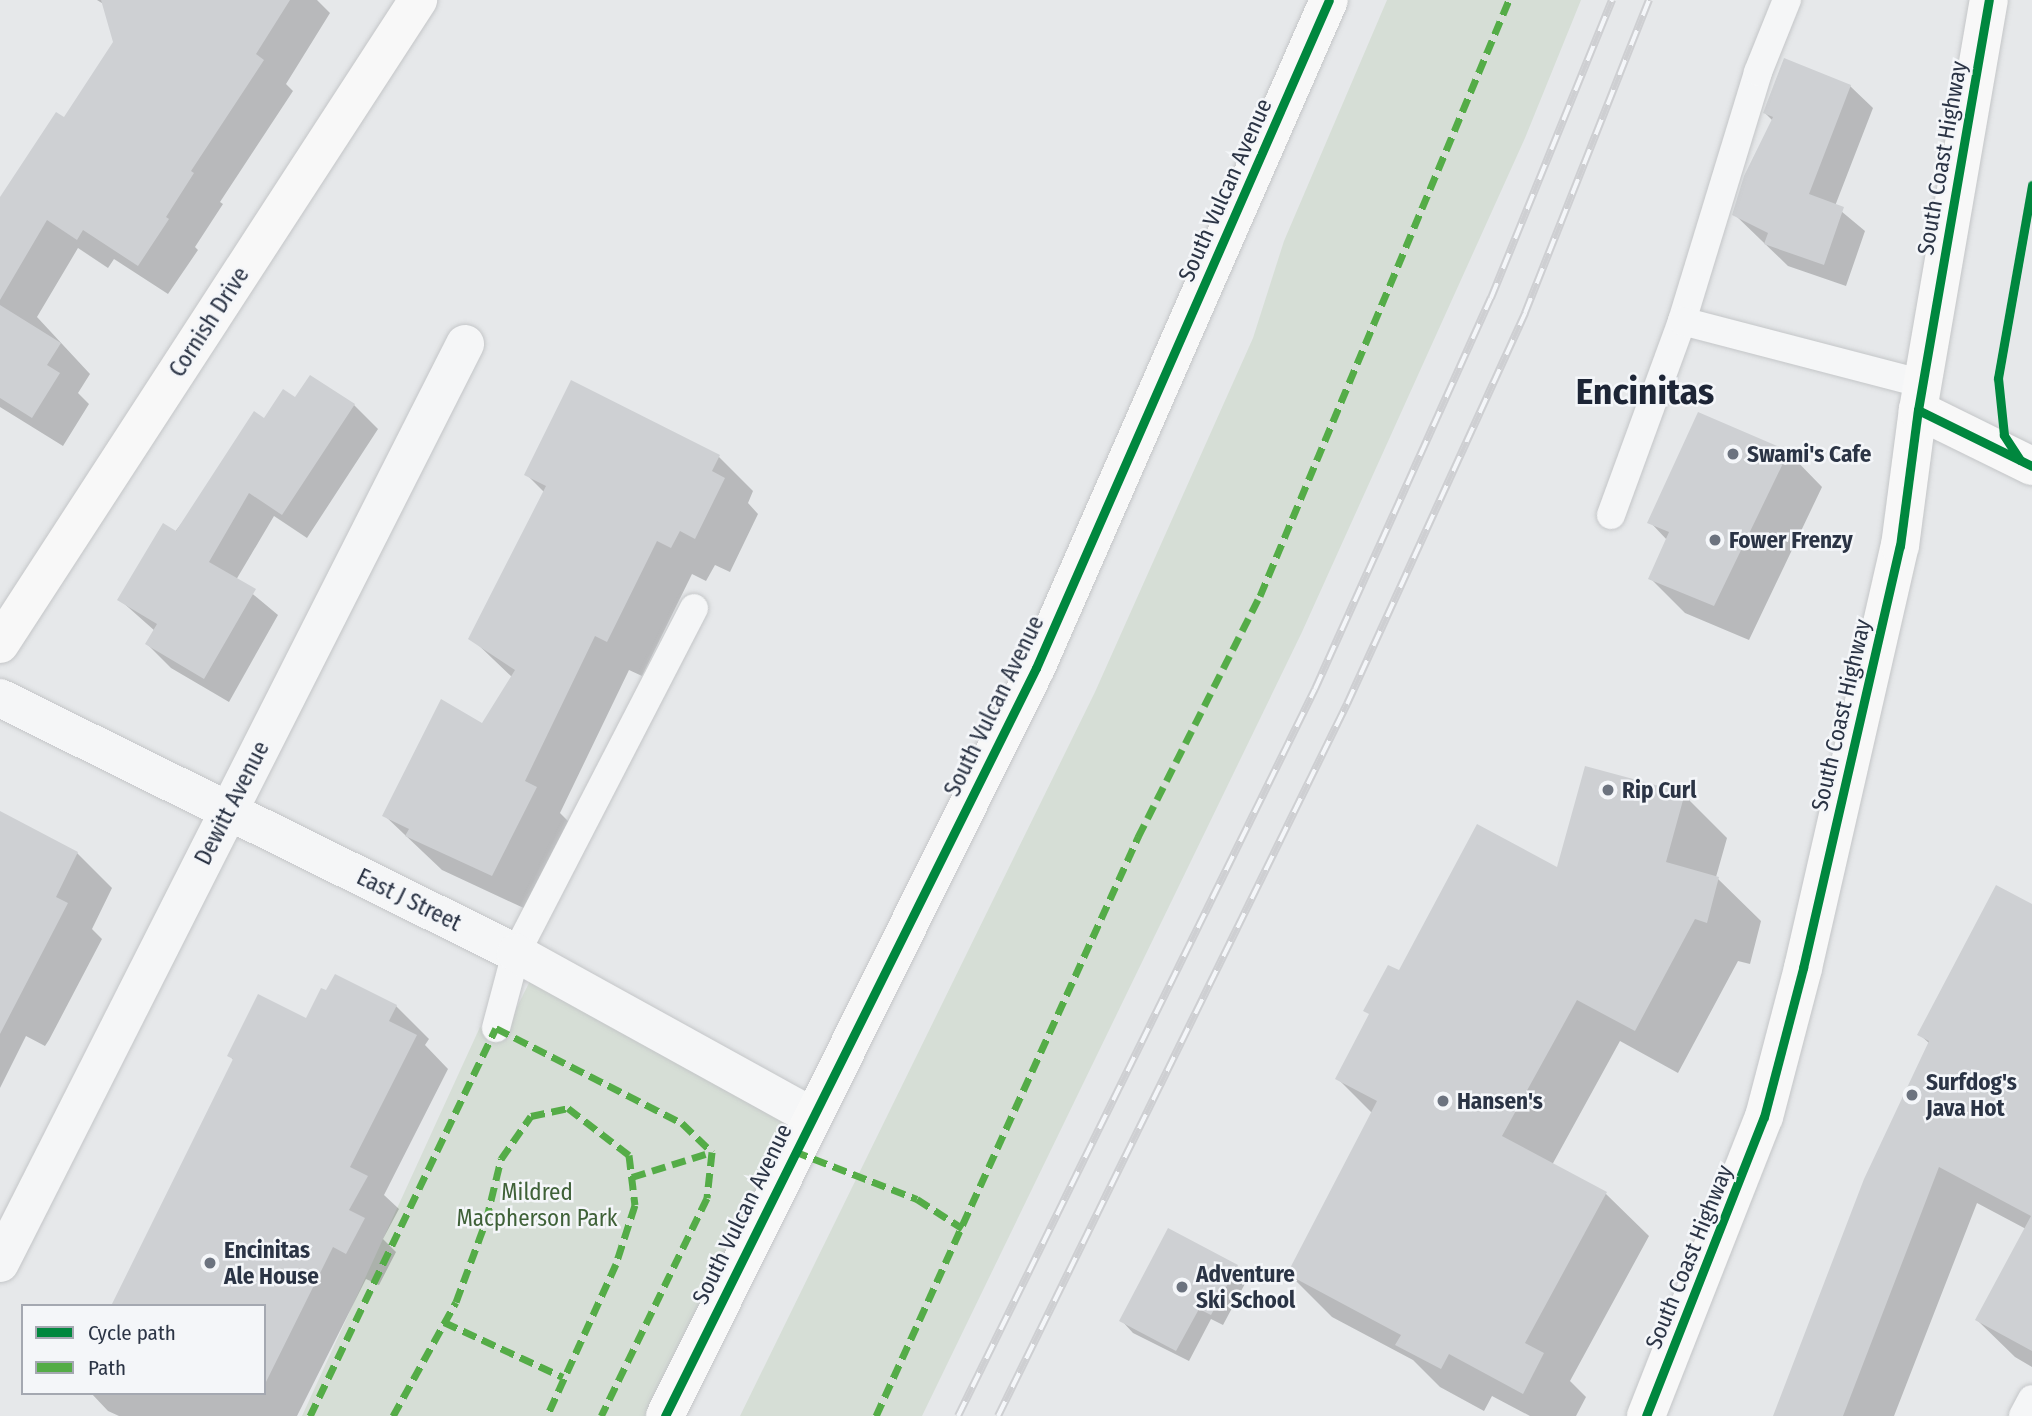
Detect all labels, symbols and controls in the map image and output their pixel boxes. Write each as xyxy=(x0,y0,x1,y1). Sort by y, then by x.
street label: South Coast Highway xyxy=(1911,59,1973,257)
street label: South Vulcan Avenue xyxy=(1172,94,1278,286)
street label: Cornish Drive xyxy=(163,262,255,382)
district label: Encinitas xyxy=(1576,370,1714,414)
place label: Swami's Cafe xyxy=(1747,440,1871,468)
marker: Swami's Cafe xyxy=(1725,446,1741,462)
place label: Fower Frenzy xyxy=(1729,526,1853,554)
marker: Fower Frenzy xyxy=(1707,532,1723,548)
street label: South Vulcan Avenue xyxy=(938,611,1050,801)
street label: South Coast Highway xyxy=(1805,616,1877,814)
street label: Dewitt Avenue xyxy=(189,737,275,869)
place label: Rip Curl xyxy=(1622,776,1696,804)
marker: Rip Curl xyxy=(1600,782,1616,798)
street label: East J Street xyxy=(352,863,466,937)
place label: Surfdog's Java Hot xyxy=(1926,1068,2017,1122)
place label: Hansen's xyxy=(1457,1087,1543,1115)
marker: Surfdog's Java Hot xyxy=(1904,1087,1920,1103)
marker: Hansen's xyxy=(1435,1093,1451,1109)
street label: South Vulcan Avenue xyxy=(686,1119,798,1309)
street label: South Coast Highway xyxy=(1639,1161,1739,1353)
park label: Mildred Macpherson Park xyxy=(456,1178,618,1232)
place label: Encinitas Ale House xyxy=(224,1236,319,1290)
marker: Encinitas Ale House xyxy=(202,1255,218,1271)
place label: Adventure Ski School xyxy=(1196,1260,1295,1314)
marker: Adventure Ski School xyxy=(1174,1279,1190,1295)
legend xyxy=(21,1304,266,1395)
text: Cycle path xyxy=(88,1320,176,1346)
text: Path xyxy=(88,1355,126,1381)

